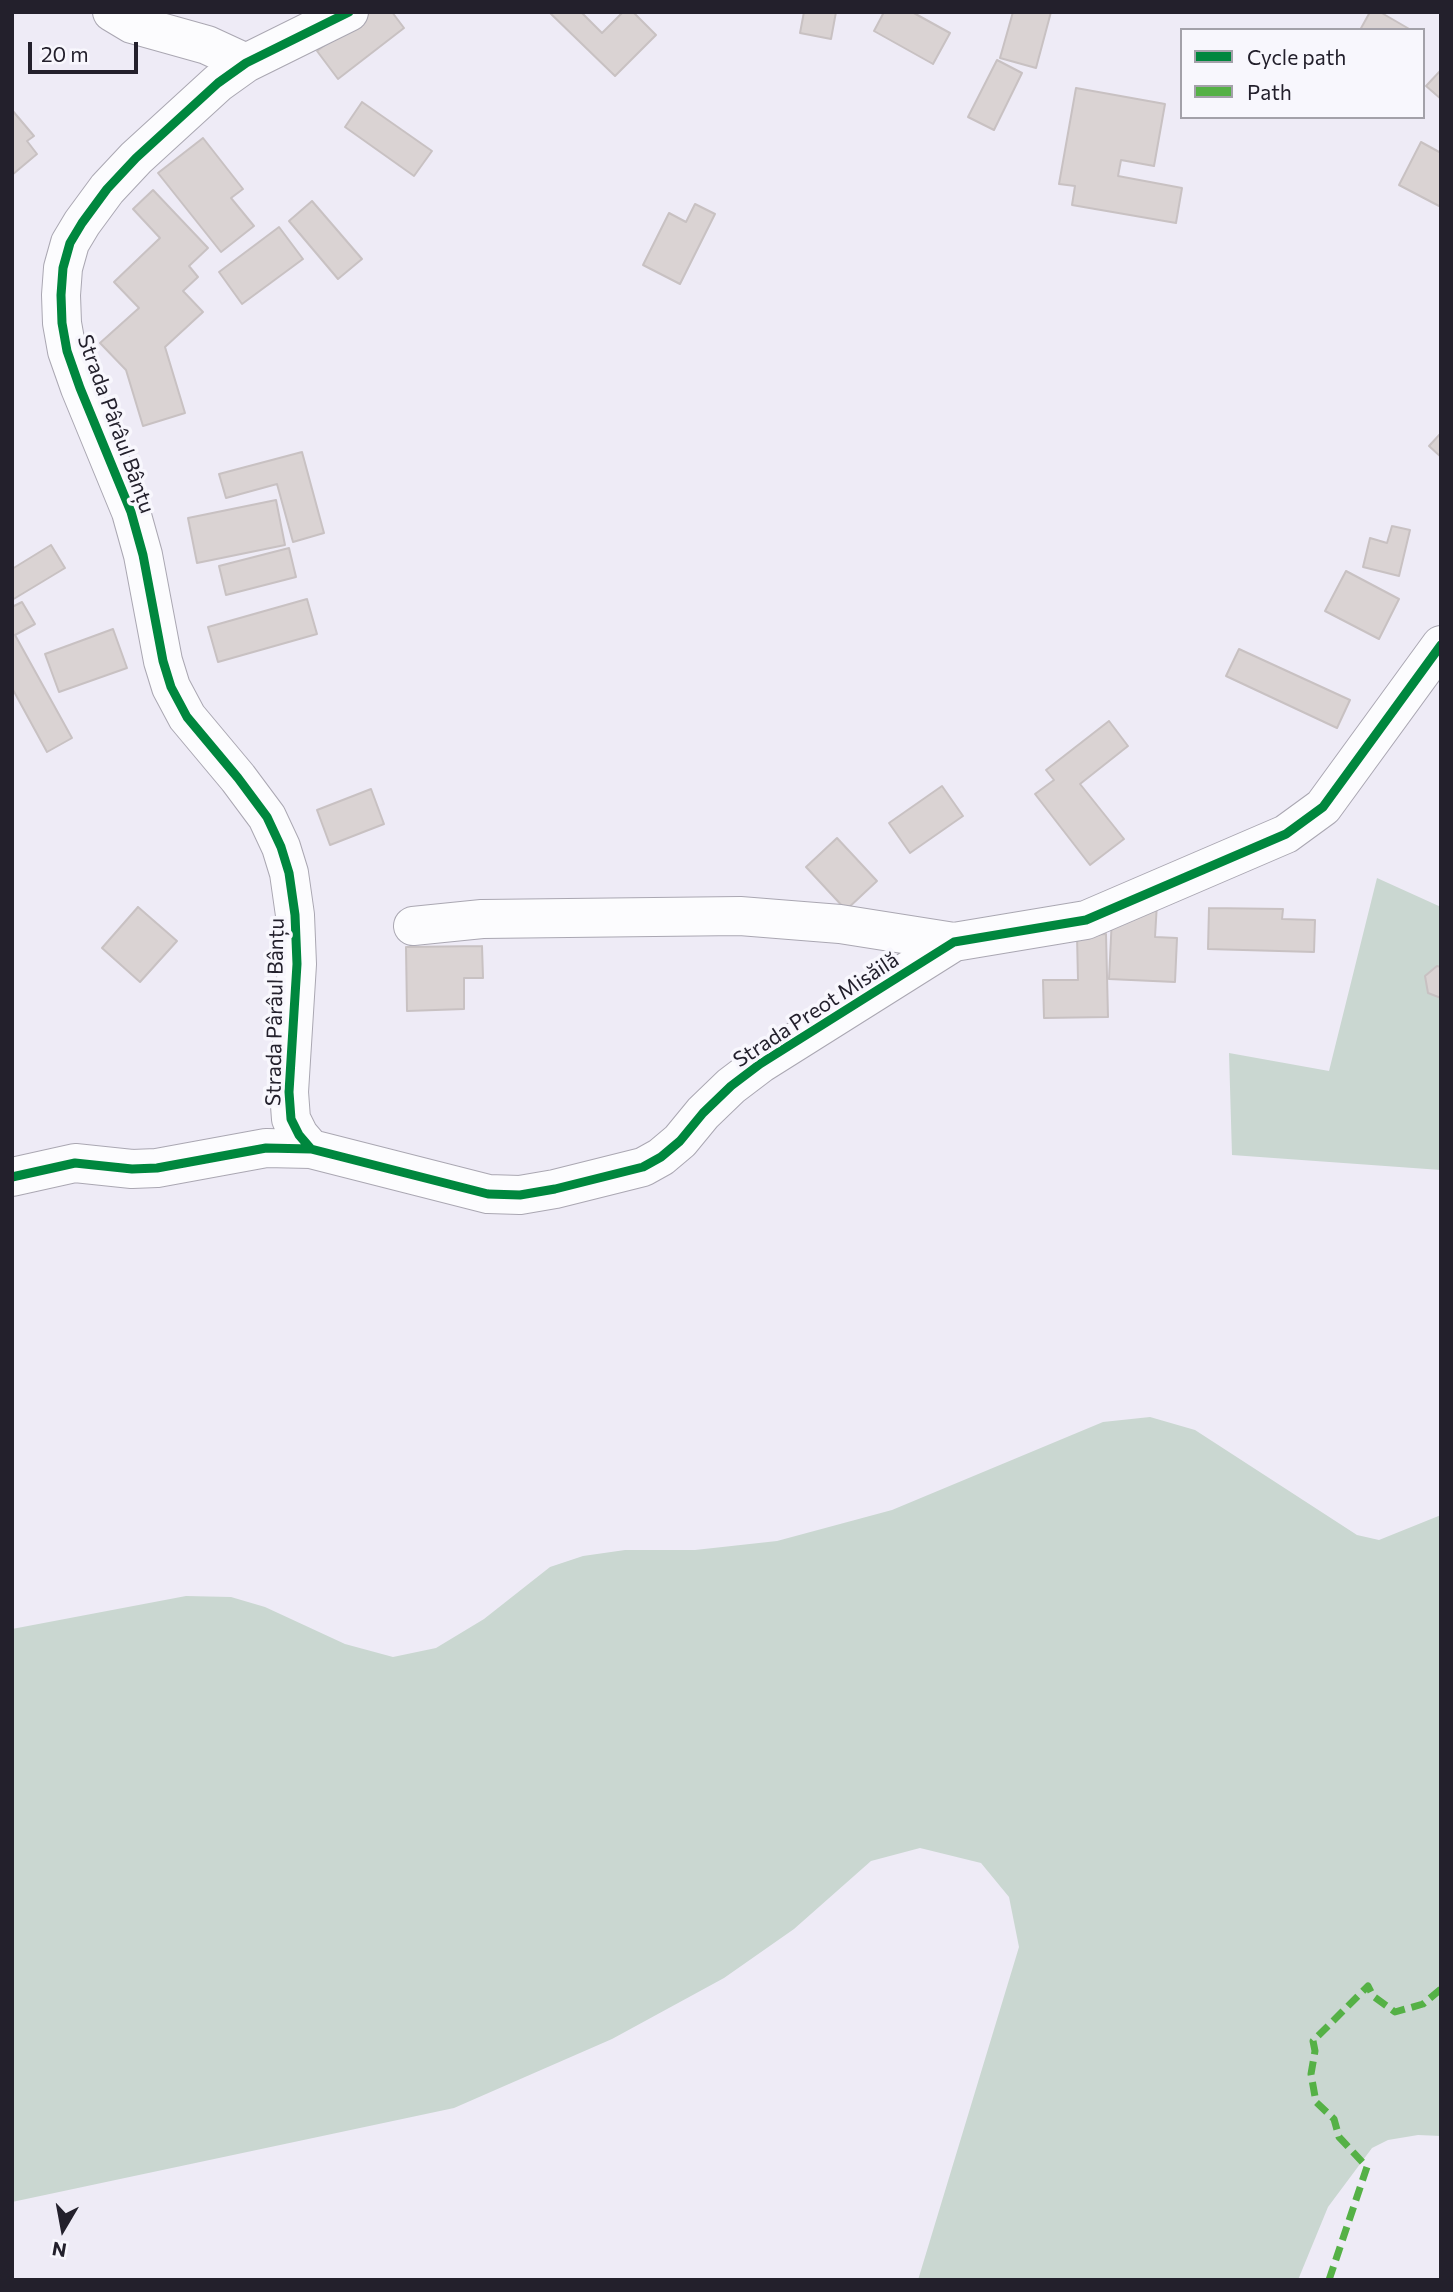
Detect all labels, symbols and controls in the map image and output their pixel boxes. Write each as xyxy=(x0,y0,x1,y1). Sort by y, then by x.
scale bar xyxy=(32,28,142,72)
legend xyxy=(1180,28,1425,119)
text: 20 m xyxy=(41,41,89,66)
text: Cycle path xyxy=(1247,44,1346,69)
text: Path xyxy=(1247,79,1292,104)
street label: Strada Pârâul Bânțu xyxy=(72,331,160,517)
street label: Strada Pârâul Bânțu xyxy=(261,918,289,1106)
street label: Strada Preot Misăilă xyxy=(729,947,903,1073)
north arrow xyxy=(28,2194,98,2264)
text: N xyxy=(50,2238,68,2263)

